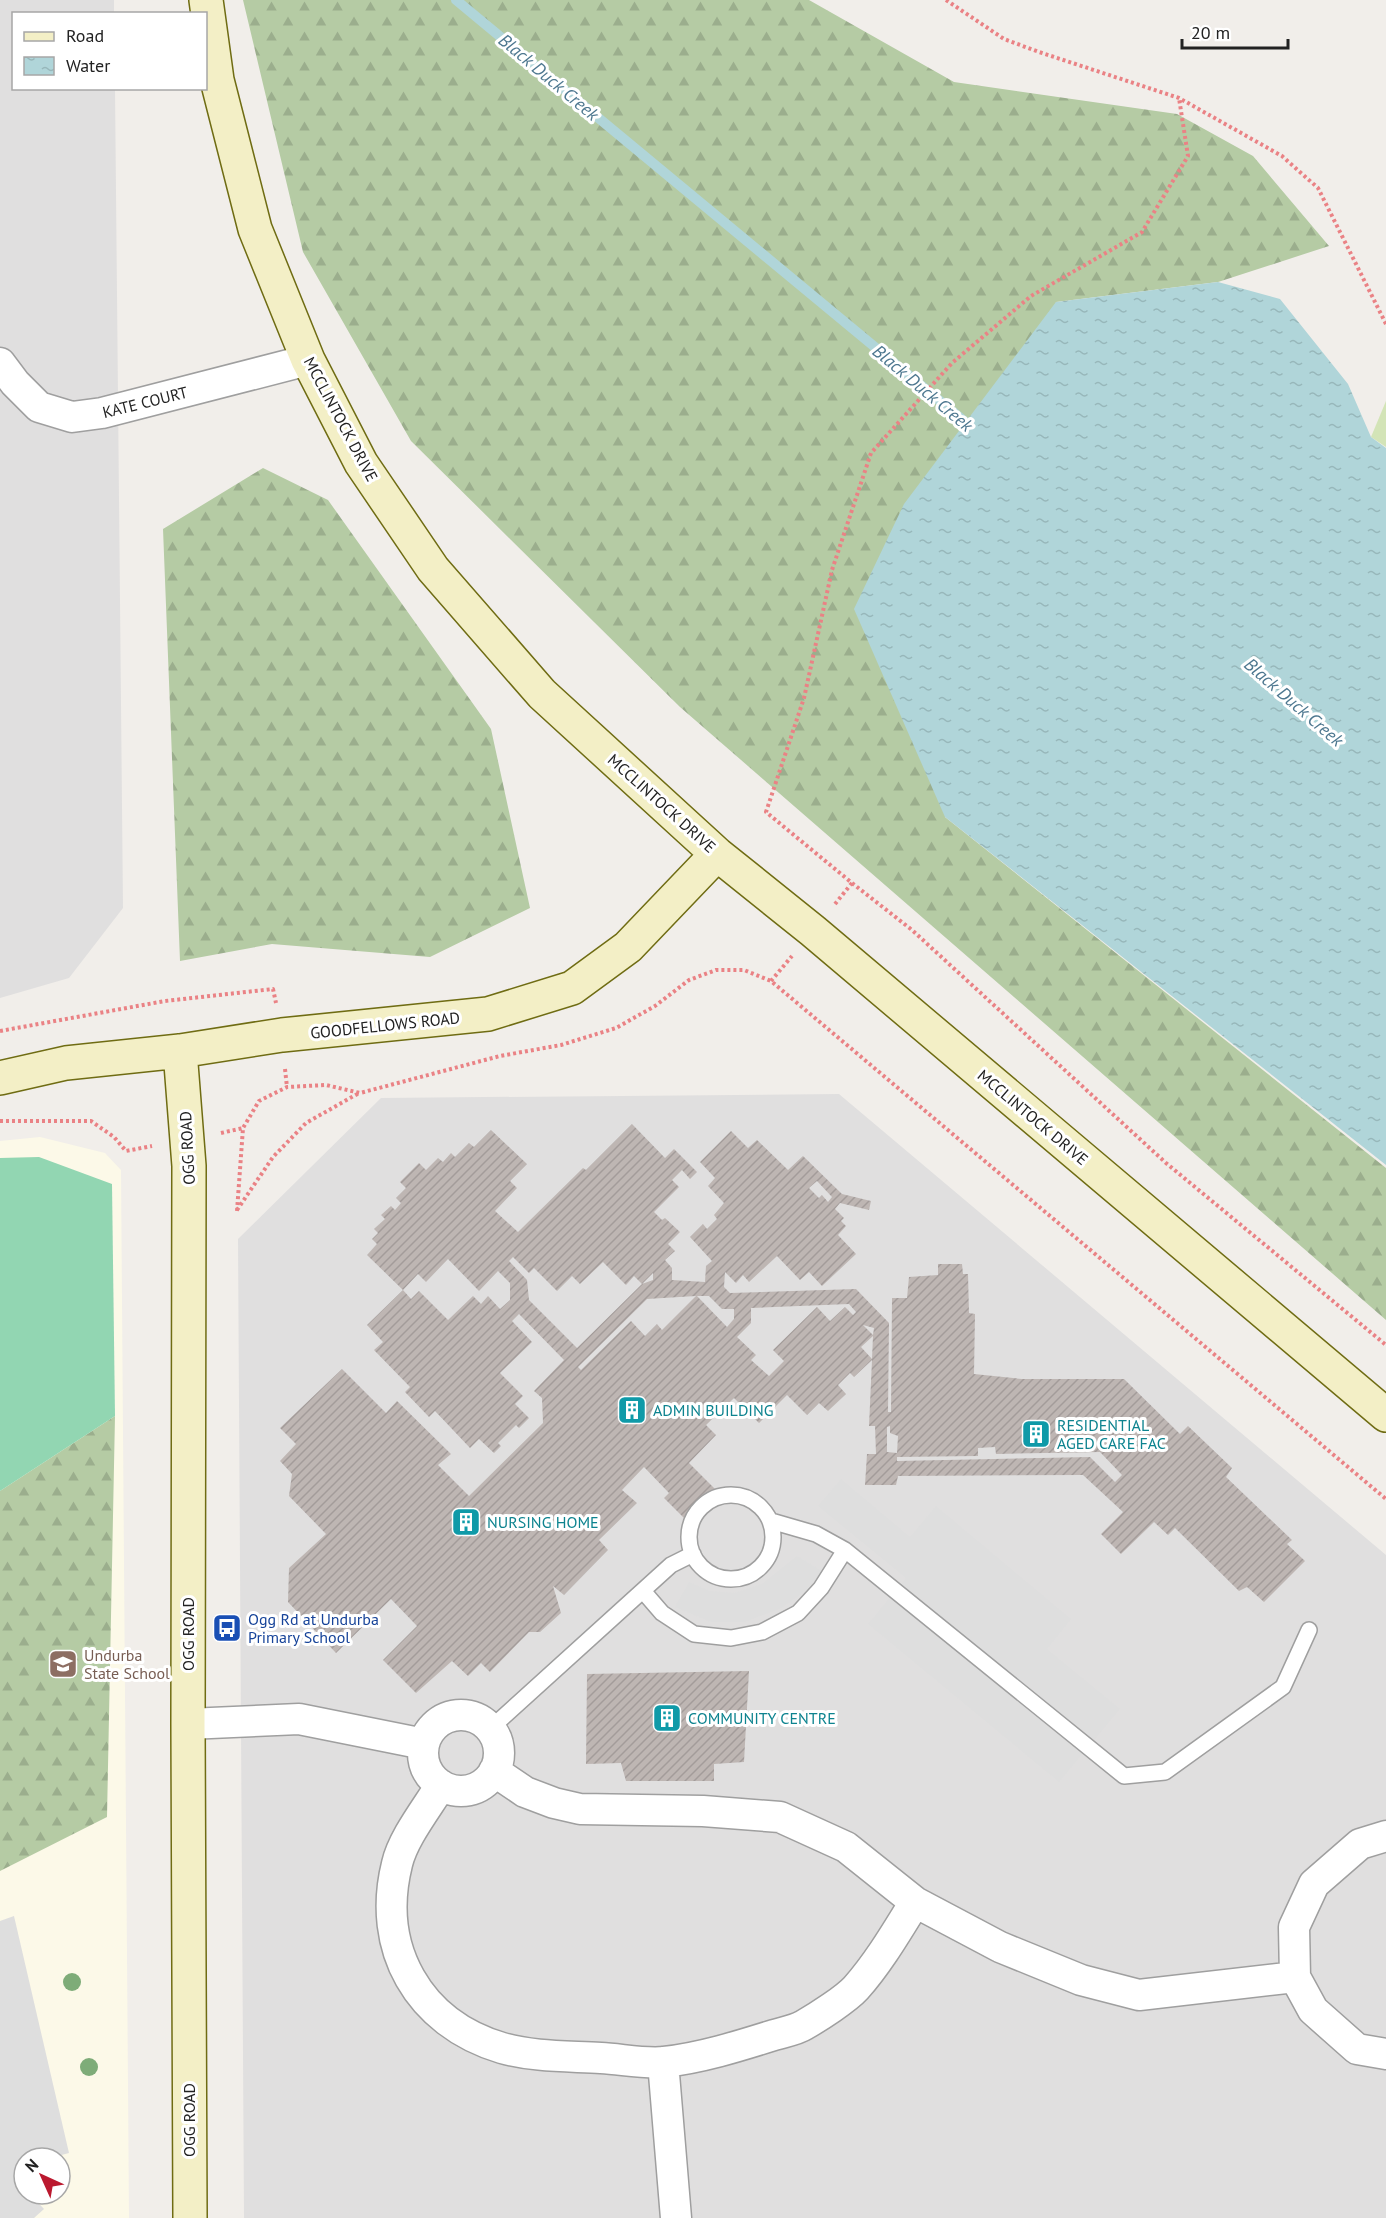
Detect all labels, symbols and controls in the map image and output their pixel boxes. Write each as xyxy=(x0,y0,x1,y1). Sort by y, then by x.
legend xyxy=(12,12,207,90)
scale bar xyxy=(1182,12,1288,50)
text: 20 m xyxy=(1191,21,1230,44)
text: Road xyxy=(66,24,104,47)
water label: Black Duck Creek xyxy=(494,28,605,126)
text: Water xyxy=(66,54,110,77)
water label: Black Duck Creek xyxy=(868,339,979,437)
street label: MCCLINTOCK DRIVE xyxy=(300,353,382,485)
street label: KATE COURT xyxy=(100,382,190,422)
water label: Black Duck Creek xyxy=(1240,653,1349,752)
street label: MCCLINTOCK DRIVE xyxy=(604,749,720,857)
street label: GOODFELLOWS ROAD xyxy=(309,1007,461,1043)
street label: MCCLINTOCK DRIVE xyxy=(974,1065,1092,1169)
street label: OGG ROAD xyxy=(175,1111,199,1185)
building icon: ADMIN BUILDING xyxy=(616,1394,648,1426)
place label: ADMIN BUILDING xyxy=(653,1400,774,1420)
place label: RESIDENTIAL AGED CARE FAC xyxy=(1057,1415,1166,1453)
building icon: RESIDENTIAL AGED CARE FAC xyxy=(1020,1418,1052,1450)
building icon: NURSING HOME xyxy=(450,1506,482,1538)
place label: NURSING HOME xyxy=(487,1512,599,1532)
street label: OGG ROAD xyxy=(178,1597,198,1671)
place label: Ogg Rd at Undurba Primary School xyxy=(248,1609,379,1647)
bus stop icon: Ogg Rd at Undurba Primary School xyxy=(211,1612,243,1644)
place label: Undurba State School xyxy=(84,1645,170,1683)
school or university icon: Undurba State School xyxy=(47,1648,79,1680)
building icon: COMMUNITY CENTRE xyxy=(651,1702,683,1734)
place label: COMMUNITY CENTRE xyxy=(688,1708,836,1728)
street label: OGG ROAD xyxy=(179,2083,199,2157)
north arrow xyxy=(12,2146,72,2206)
text: N xyxy=(21,2155,42,2176)

